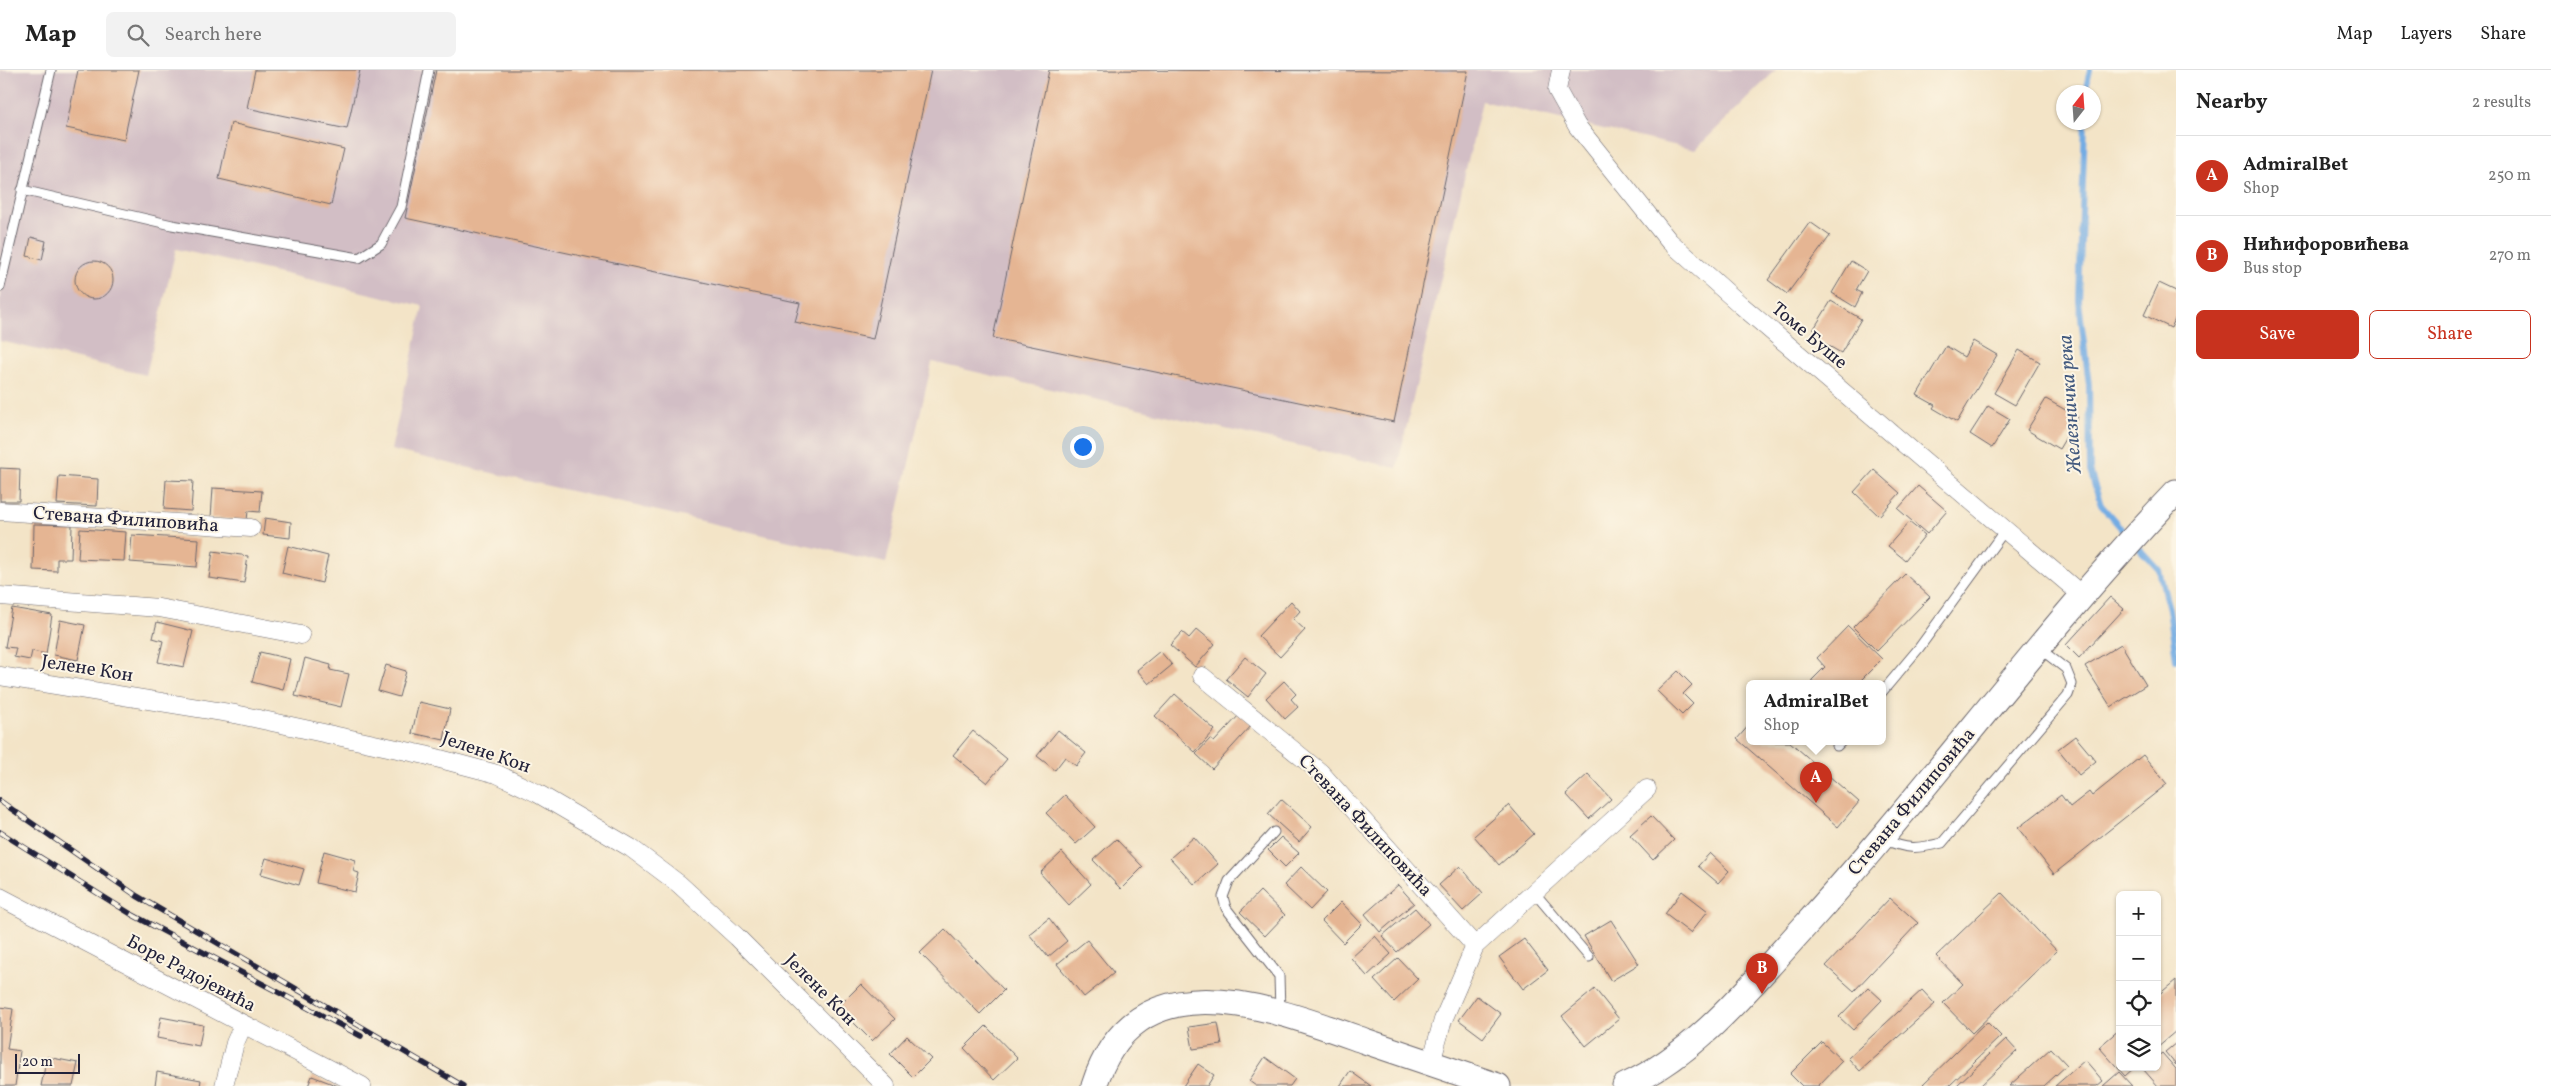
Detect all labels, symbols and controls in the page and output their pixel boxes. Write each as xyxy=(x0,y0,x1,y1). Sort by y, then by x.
search box xyxy=(106,12,456,57)
text: Map xyxy=(25,18,76,52)
icon: search xyxy=(124,21,152,49)
text: Search here xyxy=(164,22,262,48)
text: Map xyxy=(2336,22,2372,47)
text: Layers xyxy=(2400,22,2452,47)
text: Share xyxy=(2480,22,2526,47)
north arrow xyxy=(2056,85,2101,130)
text: Nearby xyxy=(2196,88,2267,117)
text: 2 results xyxy=(2472,92,2531,114)
text: AdmiralBet xyxy=(2243,152,2348,178)
text: A xyxy=(2206,165,2218,187)
text: 250 m xyxy=(2488,165,2531,187)
text: Shop xyxy=(2243,178,2279,200)
text: Нићифоровићева xyxy=(2243,232,2409,258)
text: B xyxy=(2207,245,2217,267)
text: 270 m xyxy=(2489,245,2531,267)
text: Bus stop xyxy=(2243,258,2302,280)
street label: Томе Буше xyxy=(1765,296,1853,376)
button: Save xyxy=(2196,310,2359,359)
button: Share xyxy=(2369,310,2531,359)
water label: Железничка река xyxy=(2052,334,2090,475)
your location xyxy=(1070,434,1096,460)
street label: Стевана Филиповића xyxy=(32,501,220,539)
street label: Јелене Кон xyxy=(39,649,135,689)
popup xyxy=(1746,680,1886,745)
text: AdmiralBet xyxy=(1763,689,1869,715)
text: Shop xyxy=(1763,715,1800,737)
street label: Стевана Филиповића xyxy=(1842,722,1982,882)
street label: Јелене Кон xyxy=(438,726,534,780)
street label: Стевана Филиповића xyxy=(1292,749,1438,903)
pin: A xyxy=(1800,762,1832,803)
map controls xyxy=(2116,891,2161,1071)
button: + xyxy=(2116,891,2161,936)
street label: Боре Радојевића xyxy=(122,929,260,1019)
button: − xyxy=(2116,936,2161,981)
street label: Јелене Кон xyxy=(778,948,862,1032)
pin: B xyxy=(1746,953,1778,994)
button: locate xyxy=(2116,981,2161,1026)
button: layers xyxy=(2116,1026,2161,1071)
scale bar xyxy=(15,1051,80,1074)
text: 20 m xyxy=(22,1053,53,1072)

